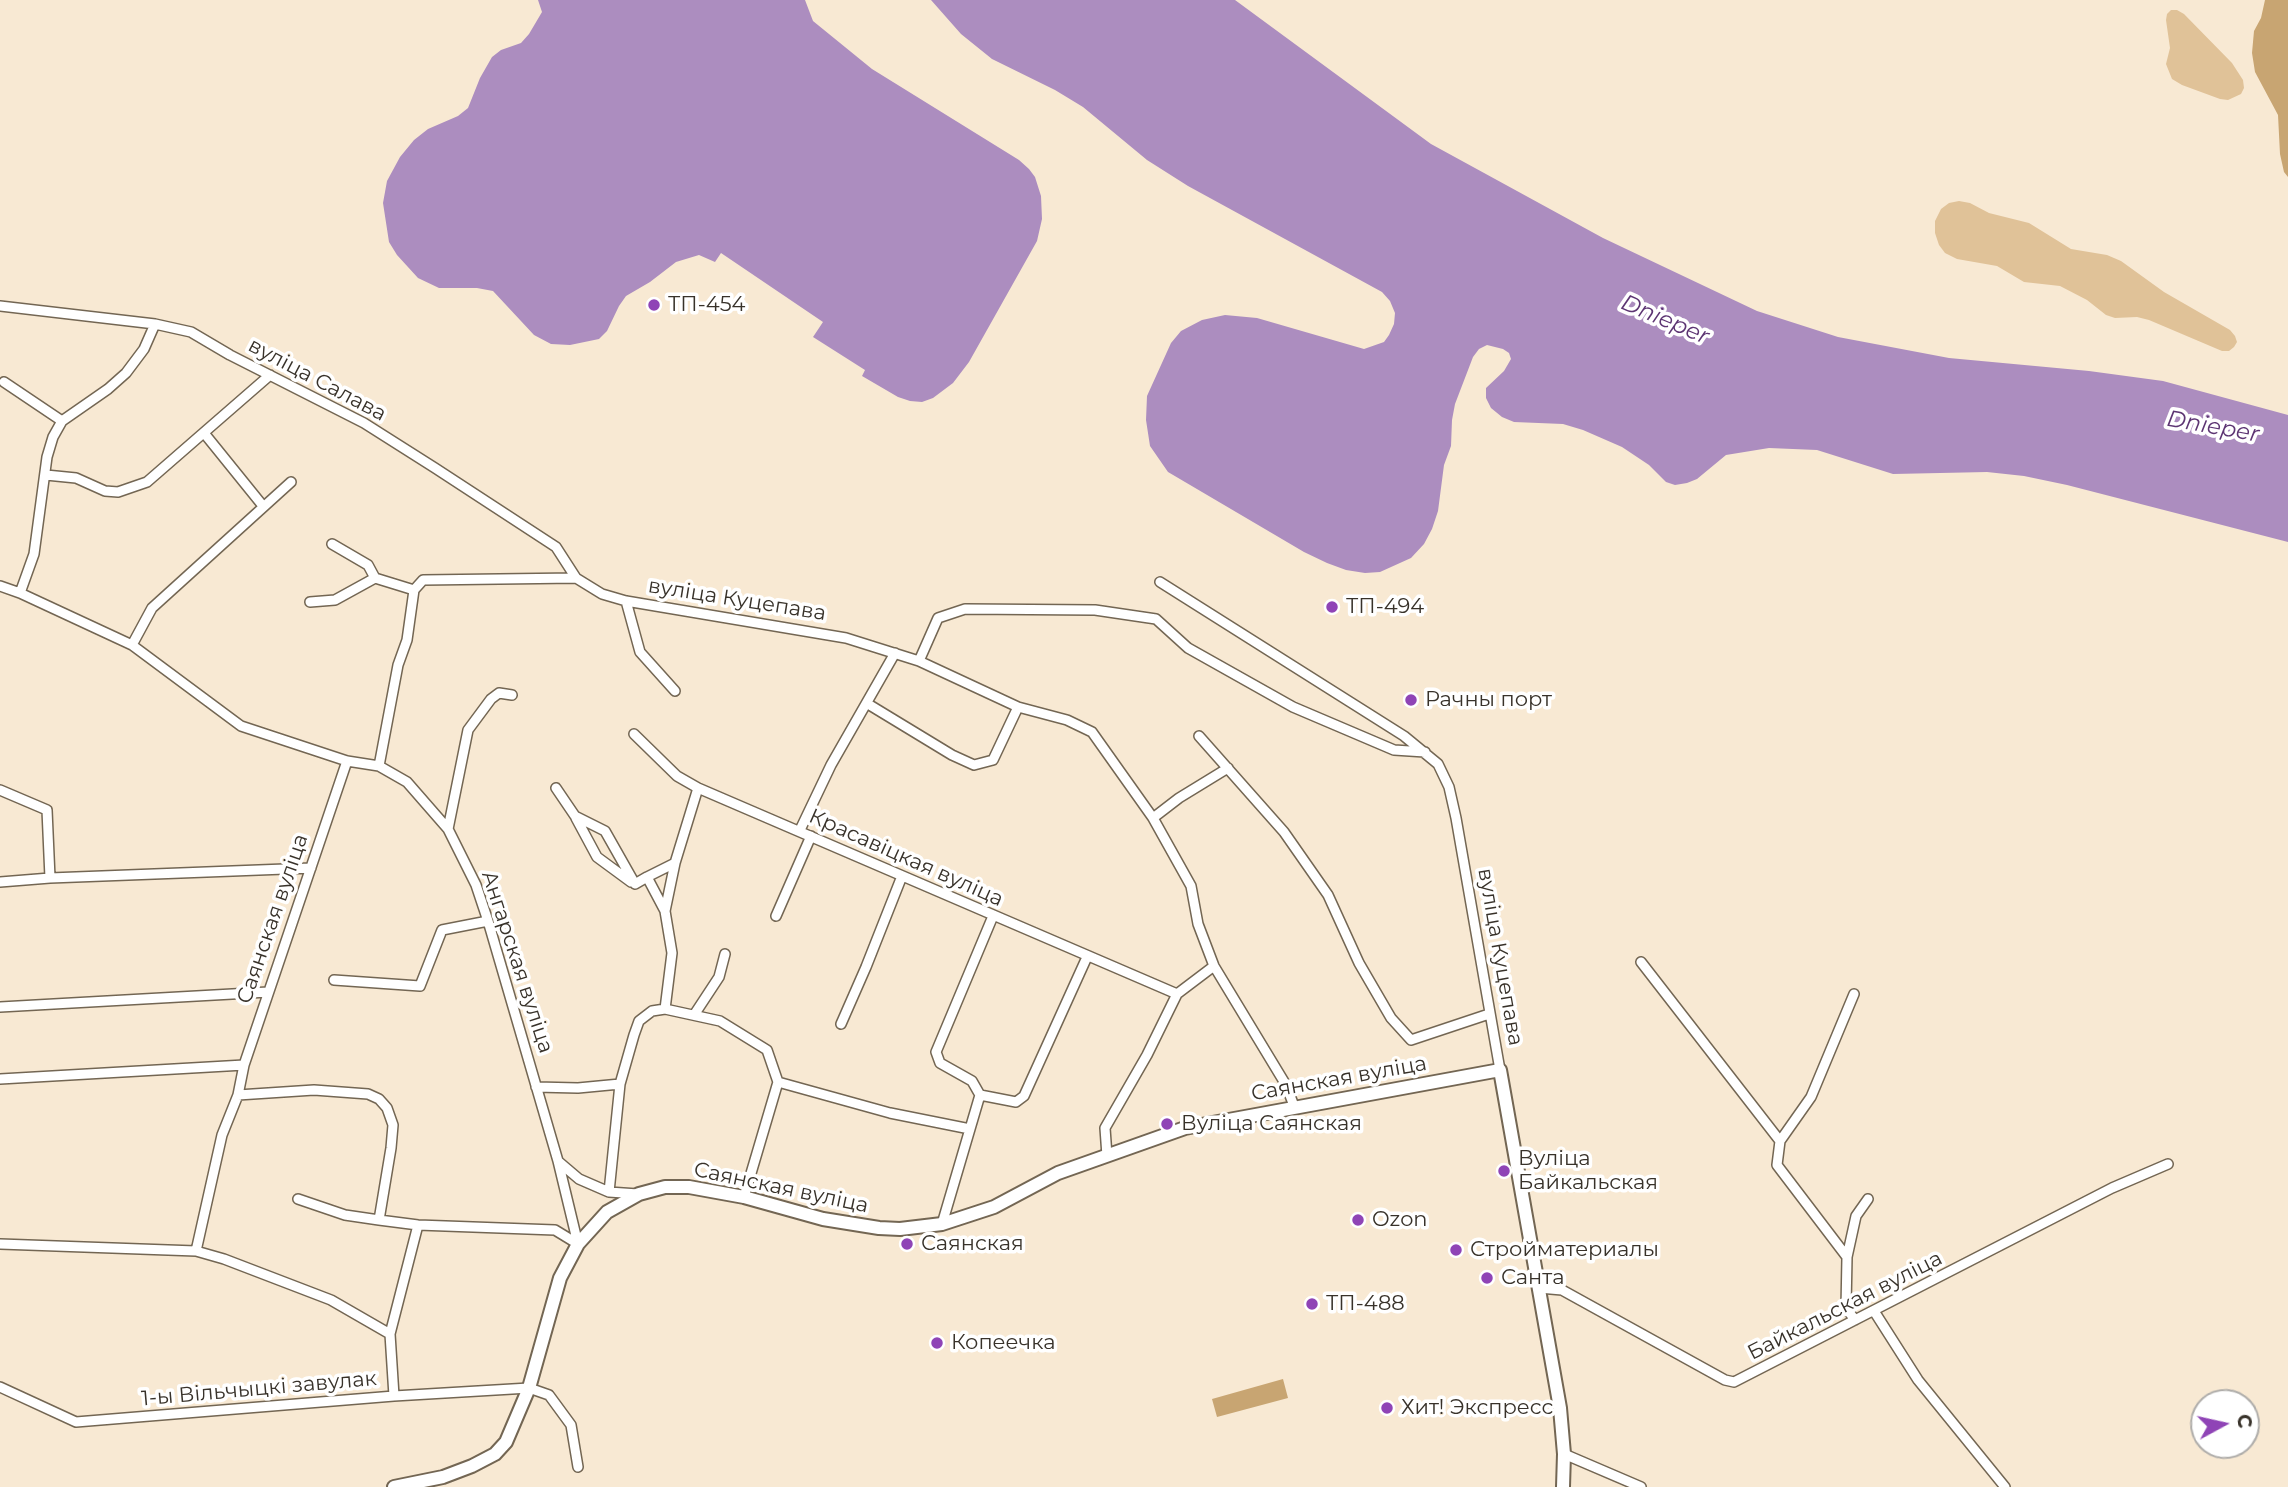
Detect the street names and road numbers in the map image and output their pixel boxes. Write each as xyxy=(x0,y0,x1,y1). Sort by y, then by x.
street label: вуліца Салава xyxy=(244,333,390,427)
street label: вуліца Куцепава xyxy=(646,573,828,627)
street label: Красавіцкая вуліца xyxy=(805,804,1007,912)
street label: Саянская вуліца xyxy=(232,831,314,1007)
street label: вуліца Куцепава xyxy=(1472,866,1528,1048)
street label: Ангарская вуліца xyxy=(476,868,558,1056)
street label: Саянская вуліца xyxy=(1249,1051,1429,1107)
street label: Саянская вуліца xyxy=(691,1157,871,1219)
street label: Байкальская вуліца xyxy=(1743,1246,1947,1366)
street label: 1-ы Вільчыцкі завулак xyxy=(140,1366,378,1412)

